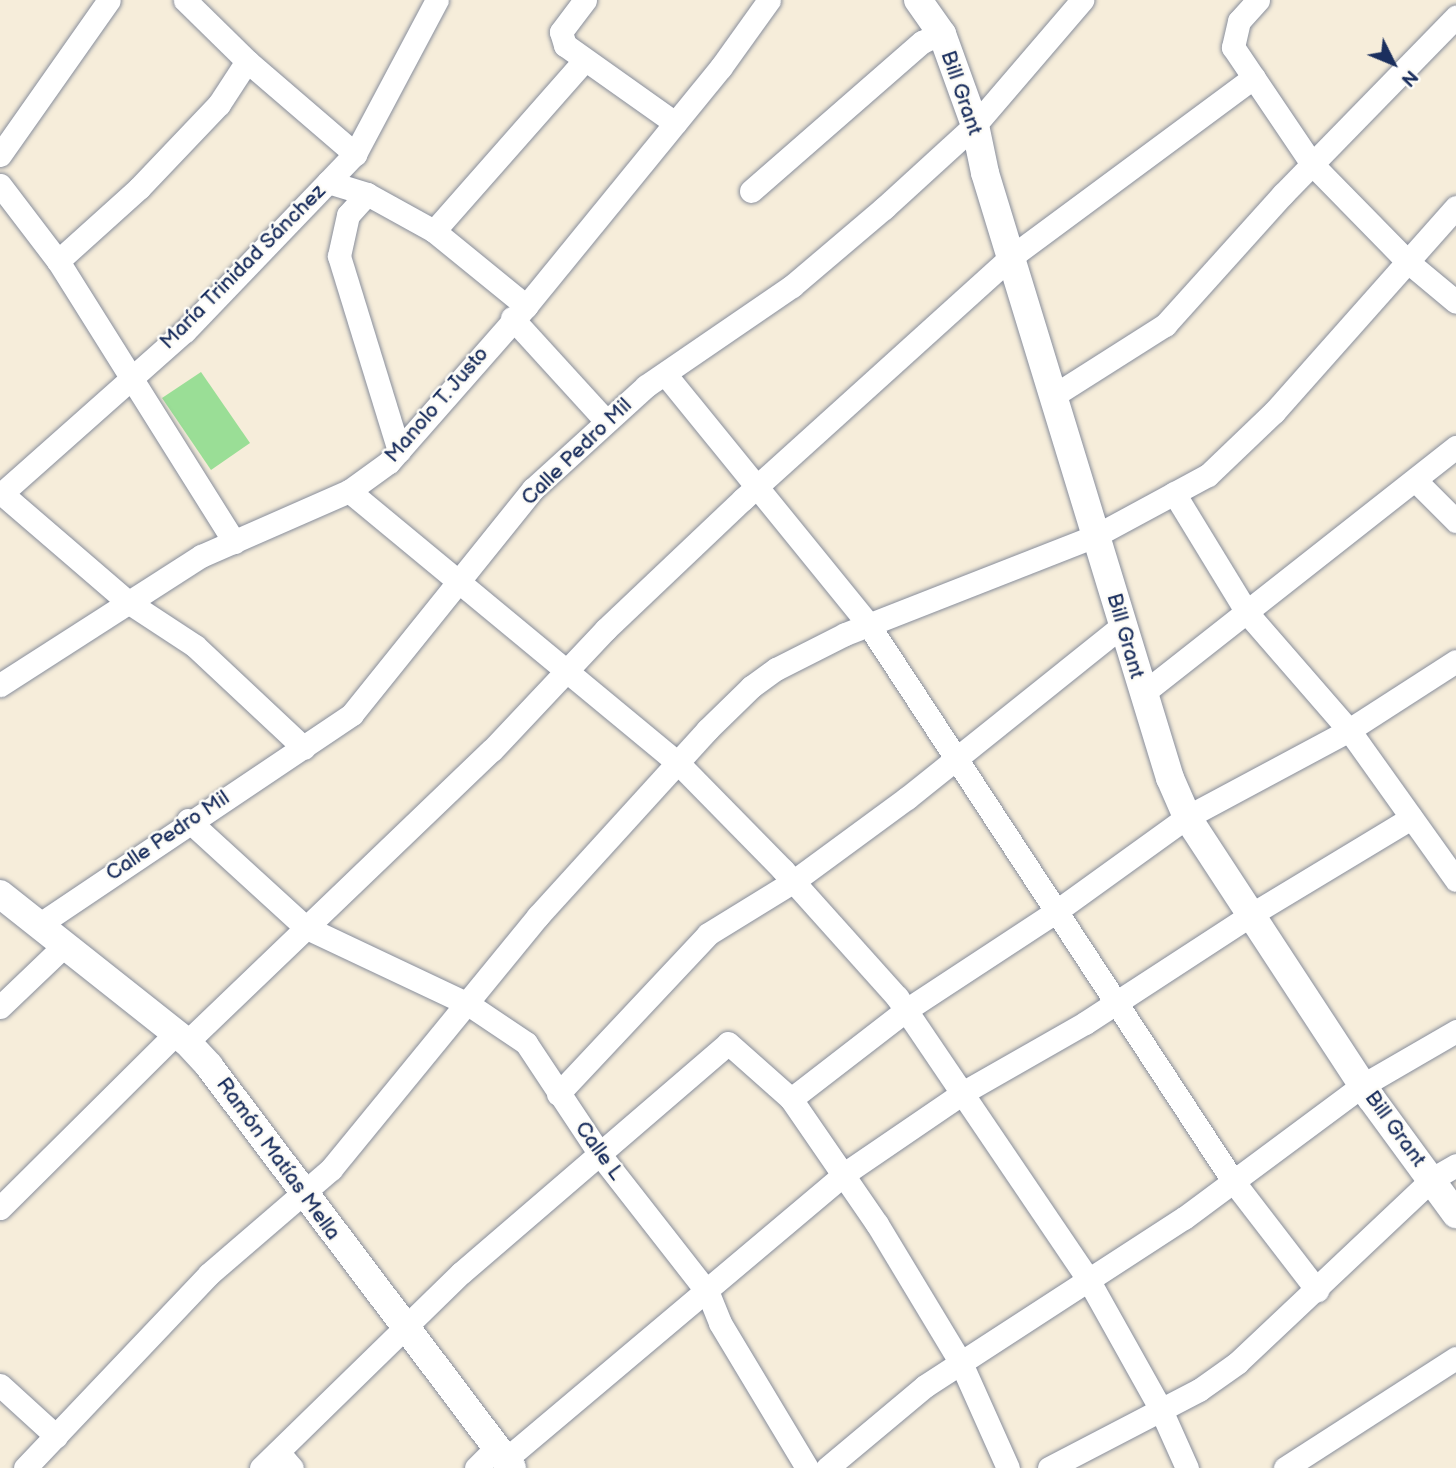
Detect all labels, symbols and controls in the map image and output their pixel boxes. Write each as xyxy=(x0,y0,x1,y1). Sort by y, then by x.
north arrow xyxy=(1358,28,1428,98)
street label: Bill Grant xyxy=(935,48,987,138)
text: N xyxy=(1395,65,1422,91)
street label: María Trinidad Sánchez xyxy=(155,179,331,355)
street label: Manolo T. Justo xyxy=(379,341,495,469)
street label: Calle Pedro Mil xyxy=(517,393,637,511)
street label: Bill Grant xyxy=(1101,591,1149,681)
street label: Calle Pedro Mil xyxy=(101,785,235,887)
street label: Ramón Matías Mella xyxy=(211,1073,345,1245)
street label: Bill Grant xyxy=(1359,1086,1431,1172)
street label: Calle L xyxy=(569,1117,629,1185)

